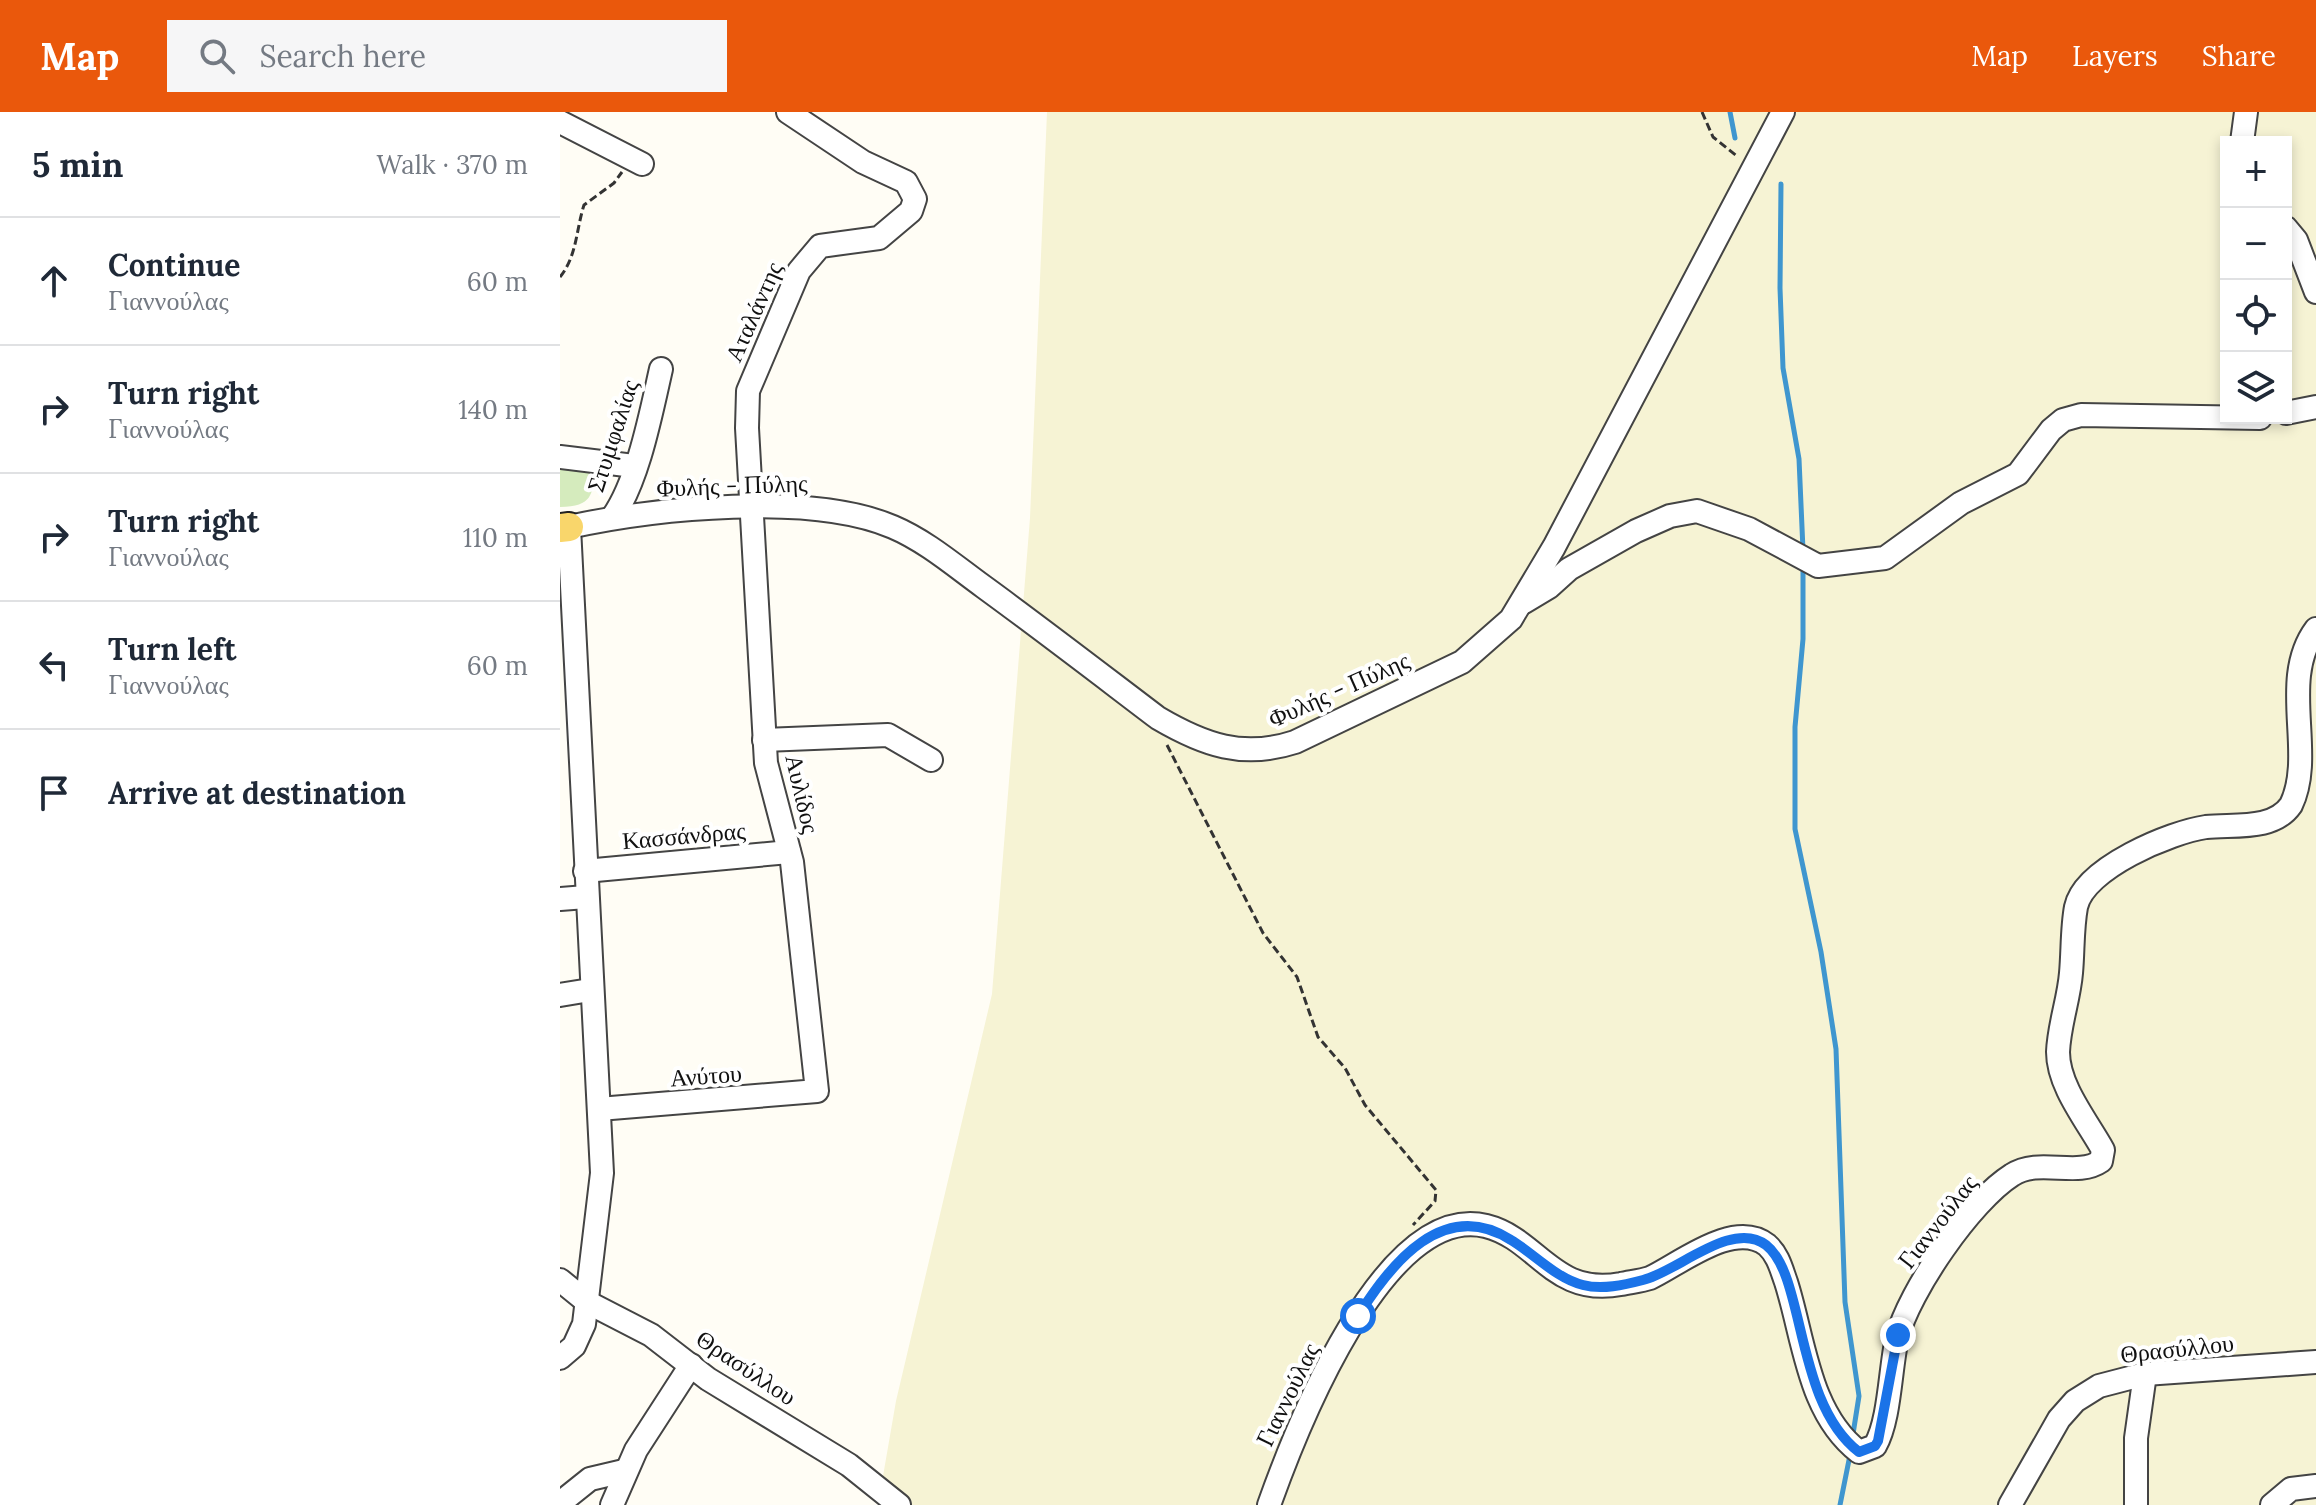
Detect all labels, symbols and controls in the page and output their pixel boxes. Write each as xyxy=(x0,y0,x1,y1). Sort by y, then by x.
search box xyxy=(167,20,727,92)
text: Map xyxy=(40,32,119,80)
icon: search xyxy=(195,34,239,78)
text: Search here xyxy=(259,37,426,75)
text: Map xyxy=(1971,38,2028,74)
text: Layers xyxy=(2072,38,2158,74)
text: Share xyxy=(2202,38,2276,74)
map controls xyxy=(2220,136,2292,424)
button: + xyxy=(2220,136,2292,208)
text: 5 min xyxy=(32,143,123,186)
text: Walk · 370 m xyxy=(376,148,528,181)
button: − xyxy=(2220,208,2292,280)
text: Continue xyxy=(108,246,240,284)
street label: Αταλάντης xyxy=(718,256,790,367)
icon: ahead xyxy=(32,259,76,303)
text: 60 m xyxy=(467,265,528,298)
button: locate xyxy=(2220,280,2292,352)
text: Γιαννούλας xyxy=(108,284,229,317)
button: layers xyxy=(2220,352,2292,424)
text: Turn right xyxy=(108,374,259,412)
street label: Στυμφαλίας xyxy=(580,375,645,496)
icon: right xyxy=(32,387,76,431)
text: 140 m xyxy=(458,393,528,426)
text: Γιαννούλας xyxy=(108,412,229,445)
street label: Φυλής - Πύλης xyxy=(656,467,808,504)
text: Turn right xyxy=(108,502,259,540)
icon: right xyxy=(32,515,76,559)
text: 110 m xyxy=(463,521,528,554)
text: Γιαννούλας xyxy=(108,540,229,573)
text: Turn left xyxy=(108,630,236,668)
icon: left xyxy=(32,643,76,687)
street label: Φυλής - Πύλης xyxy=(1264,644,1414,734)
text: 60 m xyxy=(467,649,528,682)
text: Γιαννούλας xyxy=(108,668,229,701)
street label: Αυλίδος xyxy=(778,751,827,837)
icon: arrive xyxy=(32,771,76,815)
text: Arrive at destination xyxy=(108,774,406,812)
street label: Κασσάνδρας xyxy=(621,815,747,856)
street label: Ανύτου xyxy=(669,1058,743,1093)
street label: Γιαννούλας xyxy=(1891,1168,1984,1275)
route start xyxy=(1340,1298,1376,1334)
route end xyxy=(1880,1317,1916,1353)
street label: Θρασύλλου xyxy=(690,1323,802,1412)
street label: Θρασύλλου xyxy=(2119,1327,2235,1370)
street label: Γιαννούλας xyxy=(1249,1337,1326,1452)

